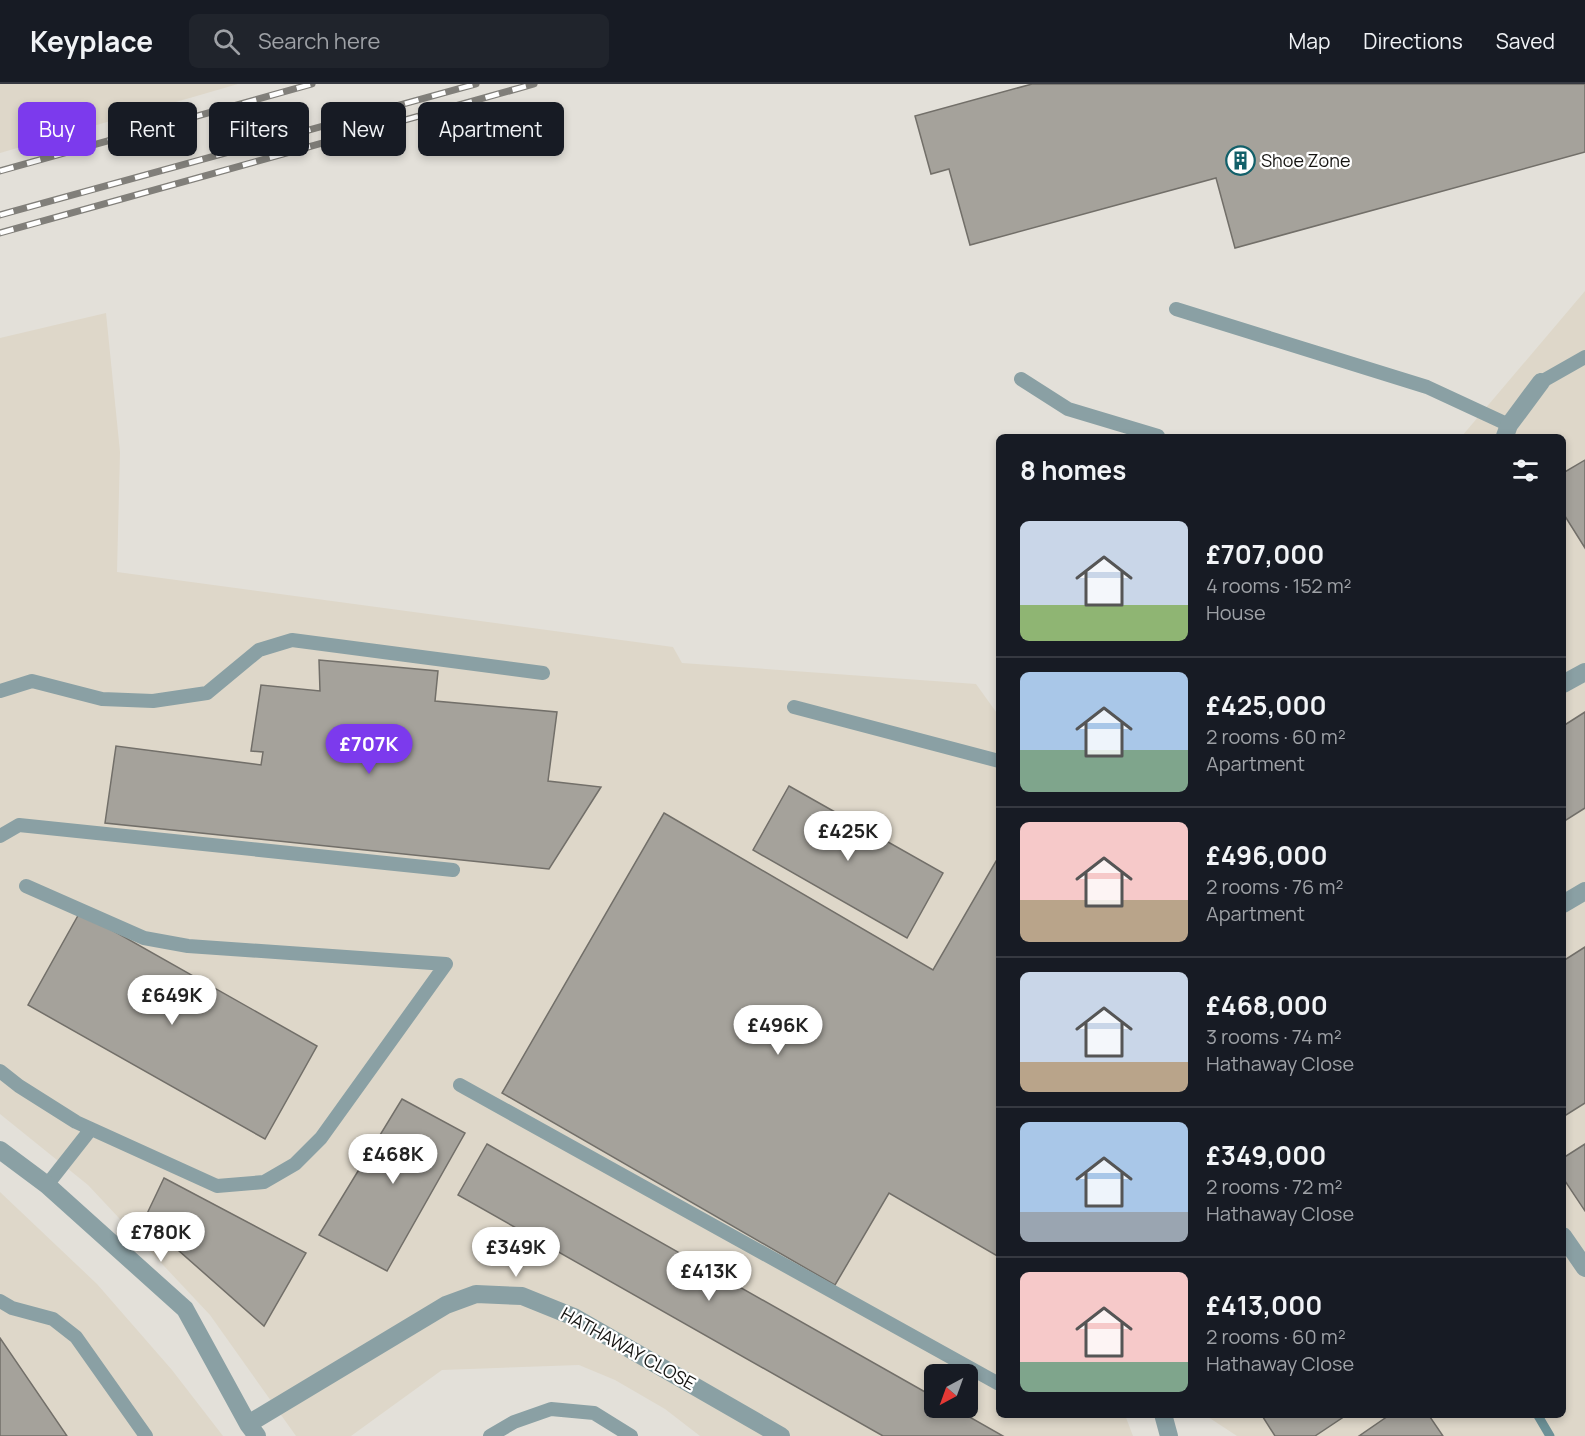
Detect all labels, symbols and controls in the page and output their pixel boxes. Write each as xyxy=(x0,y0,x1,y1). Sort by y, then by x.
search box xyxy=(189,14,609,68)
text: Keyplace xyxy=(30,22,153,60)
icon: search xyxy=(210,25,243,58)
text: Search here xyxy=(258,26,380,56)
text: Map xyxy=(1289,27,1330,55)
text: Directions xyxy=(1363,27,1463,55)
text: Saved xyxy=(1496,27,1555,55)
chip: Buy xyxy=(18,102,96,156)
chip: Rent xyxy=(108,102,197,156)
chip: Filters xyxy=(209,102,309,156)
chip: New xyxy=(321,102,406,156)
chip: Apartment xyxy=(418,102,564,156)
building icon: Shoe Zone xyxy=(1224,145,1256,177)
place label: Shoe Zone xyxy=(1261,148,1350,172)
text: 8 homes xyxy=(1020,452,1126,488)
icon: filters xyxy=(1509,454,1542,487)
text: £707,000 xyxy=(1206,536,1324,572)
icon: home xyxy=(1068,545,1140,617)
text: 4 rooms · 152 m² xyxy=(1206,572,1352,599)
text: House xyxy=(1206,599,1266,626)
text: £425,000 xyxy=(1206,687,1327,723)
icon: home xyxy=(1068,696,1140,768)
text: 2 rooms · 60 m² xyxy=(1206,723,1346,750)
pin: £707K xyxy=(327,724,411,775)
text: £707K xyxy=(340,730,398,757)
text: Apartment xyxy=(1206,750,1305,777)
pin: £425K xyxy=(806,811,890,862)
text: £425K xyxy=(818,817,878,844)
text: £496,000 xyxy=(1206,837,1328,873)
icon: home xyxy=(1068,846,1140,918)
text: 2 rooms · 76 m² xyxy=(1206,873,1343,900)
text: Apartment xyxy=(1206,900,1305,927)
pin: £649K xyxy=(130,975,214,1026)
text: £649K xyxy=(142,981,202,1008)
text: £468,000 xyxy=(1206,987,1328,1023)
icon: home xyxy=(1068,996,1140,1068)
pin: £496K xyxy=(736,1005,820,1056)
text: £496K xyxy=(748,1011,808,1038)
text: 3 rooms · 74 m² xyxy=(1206,1023,1342,1050)
text: Hathaway Close xyxy=(1206,1050,1354,1077)
pin: £468K xyxy=(351,1134,435,1185)
text: £349,000 xyxy=(1206,1137,1326,1173)
text: £468K xyxy=(362,1140,424,1167)
icon: home xyxy=(1068,1146,1140,1218)
text: 2 rooms · 72 m² xyxy=(1206,1173,1342,1200)
text: Hathaway Close xyxy=(1206,1200,1354,1227)
pin: £780K xyxy=(119,1212,203,1263)
text: £780K xyxy=(131,1218,191,1245)
pin: £349K xyxy=(474,1227,558,1278)
text: £349K xyxy=(486,1233,546,1260)
pin: £413K xyxy=(667,1251,751,1302)
text: £413K xyxy=(681,1257,737,1284)
text: £413,000 xyxy=(1206,1287,1322,1323)
icon: home xyxy=(1068,1296,1140,1368)
street label: HATHAWAY CLOSE xyxy=(557,1301,700,1395)
text: 2 rooms · 60 m² xyxy=(1206,1323,1346,1350)
text: Hathaway Close xyxy=(1206,1350,1354,1377)
north arrow xyxy=(924,1364,978,1418)
map controls xyxy=(924,1364,978,1418)

